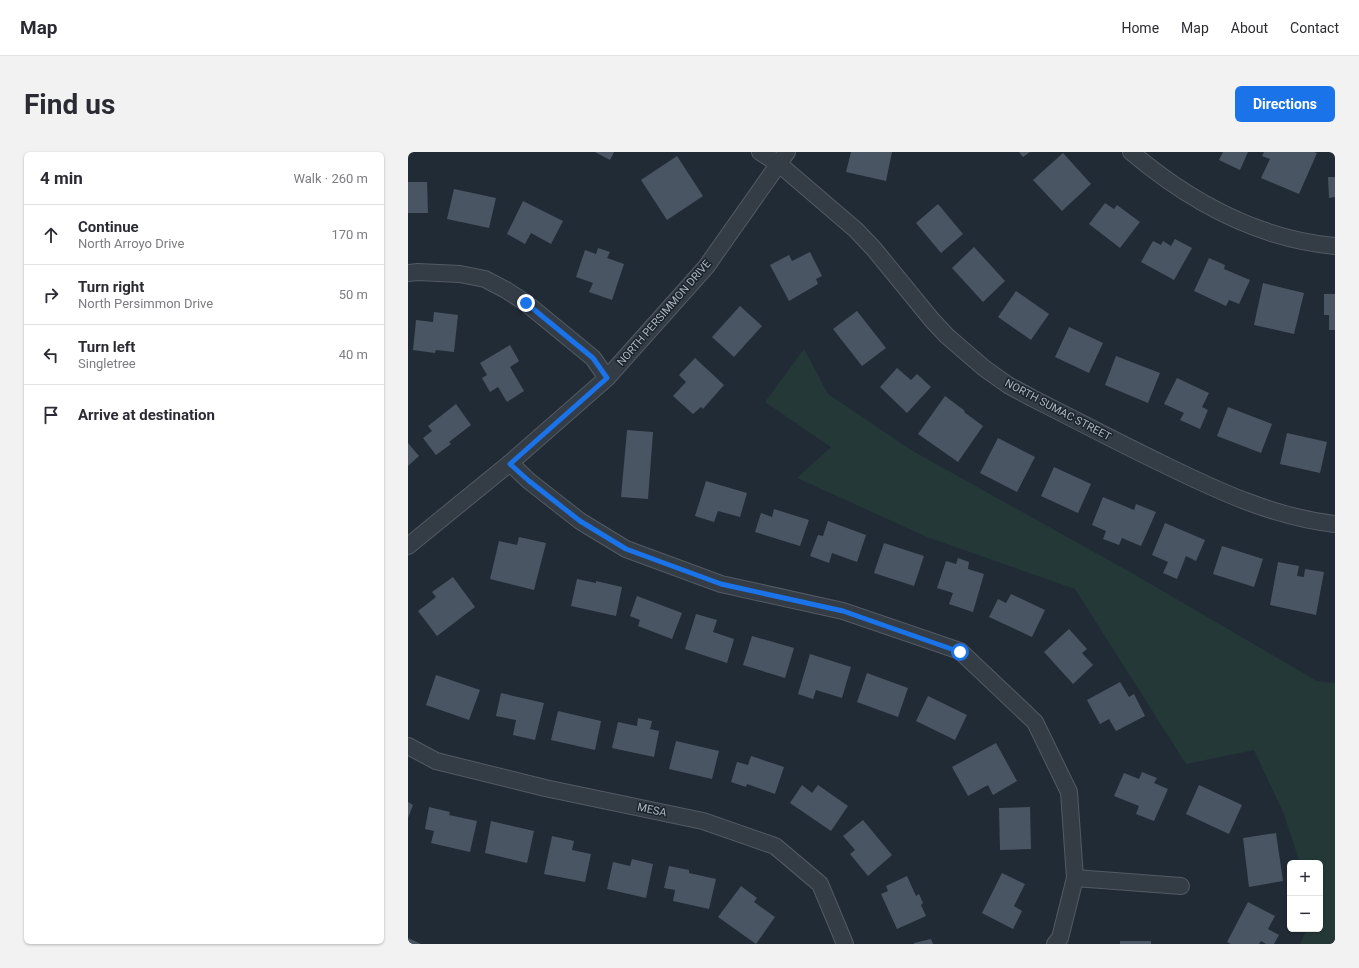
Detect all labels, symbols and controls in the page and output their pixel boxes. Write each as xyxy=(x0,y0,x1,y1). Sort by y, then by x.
text: Map xyxy=(20,16,58,39)
text: Home xyxy=(1121,20,1159,36)
text: Map xyxy=(1181,20,1209,36)
text: About xyxy=(1231,20,1268,36)
text: Contact xyxy=(1290,20,1339,36)
button: Directions xyxy=(1235,86,1335,122)
text: Find us xyxy=(24,88,115,121)
text: 4 min xyxy=(40,168,83,188)
text: Walk · 260 m xyxy=(293,171,368,186)
text: Continue xyxy=(78,218,139,236)
icon: ahead xyxy=(40,224,62,246)
text: 170 m xyxy=(331,227,368,242)
text: North Arroyo Drive xyxy=(78,236,184,251)
street label: NORTH PERSIMMON DRIVE xyxy=(614,257,714,369)
text: Turn right xyxy=(78,278,144,296)
icon: right xyxy=(40,284,62,306)
text: 50 m xyxy=(339,287,368,302)
route end xyxy=(517,294,535,312)
text: North Persimmon Drive xyxy=(78,296,213,311)
text: Turn left xyxy=(78,338,135,356)
icon: left xyxy=(40,344,62,366)
text: 40 m xyxy=(339,347,368,362)
text: Singletree xyxy=(78,356,136,371)
street label: NORTH SUMAC STREET xyxy=(1003,376,1114,444)
icon: arrive xyxy=(40,404,62,426)
text: Arrive at destination xyxy=(78,406,215,424)
route start xyxy=(951,643,969,661)
street label: MESA xyxy=(636,801,669,820)
map controls xyxy=(1287,860,1323,932)
button: + xyxy=(1287,860,1323,896)
button: − xyxy=(1287,896,1323,932)

